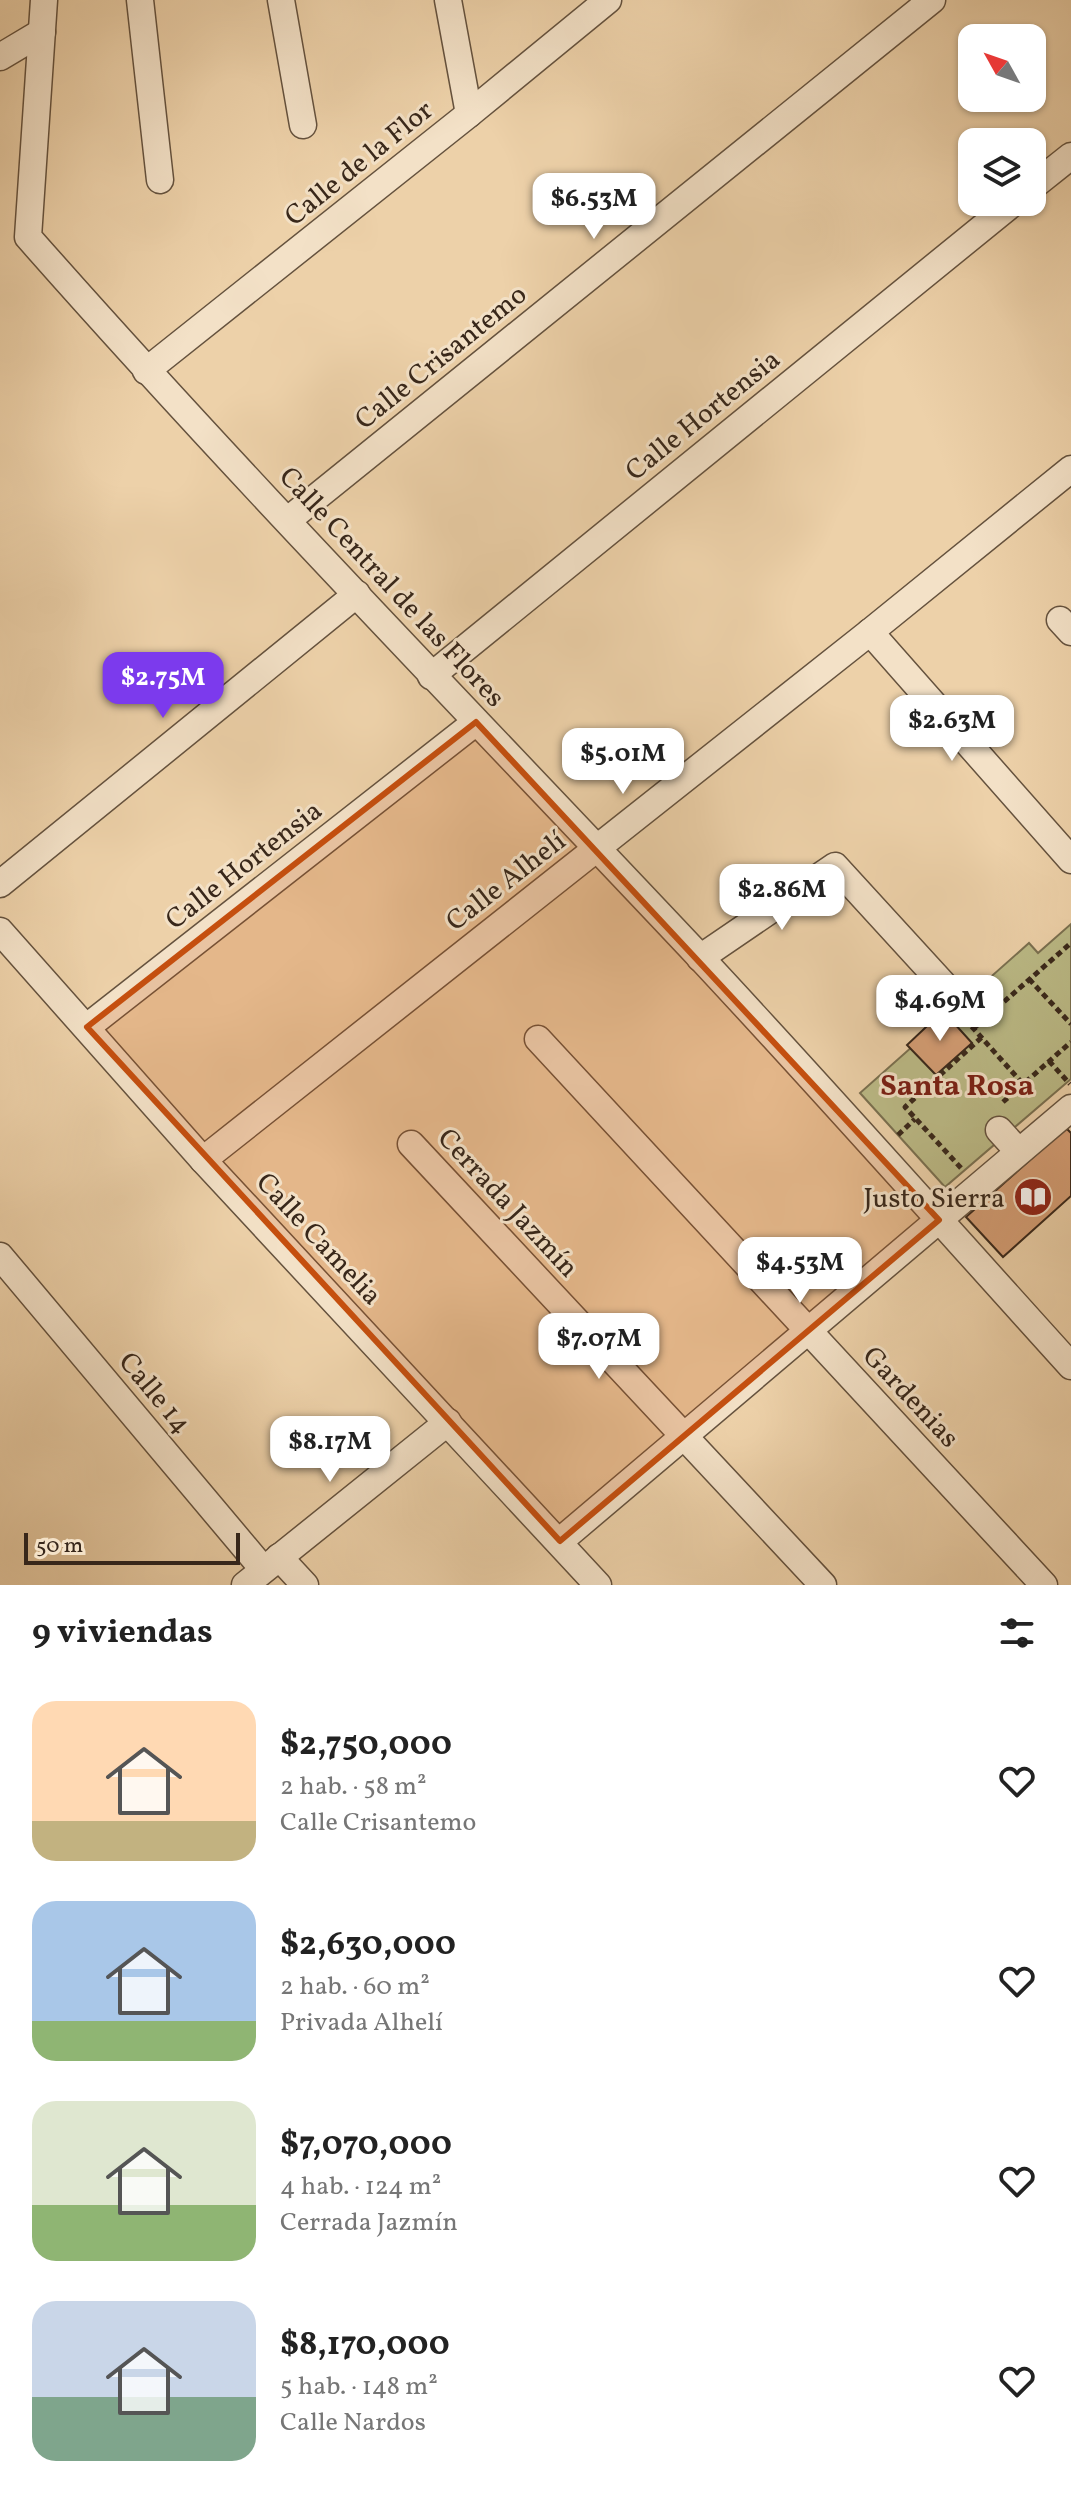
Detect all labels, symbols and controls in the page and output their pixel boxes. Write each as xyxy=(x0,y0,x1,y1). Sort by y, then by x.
north arrow xyxy=(958,24,1046,112)
map controls xyxy=(958,24,1046,216)
street label: Calle de la Flor xyxy=(277,92,442,236)
button: layers xyxy=(958,128,1046,216)
pin: $6.53M xyxy=(529,173,659,241)
text: $6.53M xyxy=(551,181,637,217)
street label: Calle Crisantemo xyxy=(347,276,536,440)
street label: Calle Hortensia xyxy=(618,341,789,491)
street label: Calle Central de las Flores xyxy=(269,459,513,717)
pin: $2.75M xyxy=(98,652,228,720)
text: $2.75M xyxy=(121,660,205,696)
pin: $2.63M xyxy=(887,695,1017,763)
text: $2.63M xyxy=(908,703,996,739)
pin: $5.01M xyxy=(558,728,688,796)
text: $5.01M xyxy=(580,736,666,772)
street label: Calle Hortensia xyxy=(158,792,331,940)
street label: Calle Alhelí xyxy=(438,822,575,941)
pin: $2.86M xyxy=(717,864,847,932)
text: $2.86M xyxy=(738,872,826,908)
pin: $4.69M xyxy=(875,975,1005,1043)
text: $4.69M xyxy=(894,983,986,1019)
district label: Santa Rosa xyxy=(880,1066,1034,1108)
street label: Cerrada Jazmín xyxy=(428,1120,587,1287)
street label: Calle Camelia xyxy=(246,1165,390,1315)
library icon: Justo Sierra xyxy=(1012,1176,1054,1218)
place label: Justo Sierra xyxy=(863,1180,1005,1219)
pin: $4.53M xyxy=(735,1237,865,1305)
text: $4.53M xyxy=(756,1245,844,1281)
pin: $7.07M xyxy=(534,1313,664,1381)
text: $7.07M xyxy=(556,1321,642,1357)
street label: Gardenias xyxy=(853,1338,967,1457)
street label: Calle 14 xyxy=(108,1345,200,1443)
pin: $8.17M xyxy=(265,1416,395,1484)
text: $8.17M xyxy=(288,1424,372,1460)
scale bar xyxy=(24,1529,240,1565)
text: 50 m xyxy=(36,1531,83,1562)
text: 9 viviendas xyxy=(32,1610,213,1657)
icon: filters xyxy=(995,1611,1039,1655)
text: $2,750,000 xyxy=(280,1722,452,1769)
icon: home xyxy=(96,1733,192,1829)
icon: heart xyxy=(995,1759,1039,1803)
text: 2 hab. · 58 m² xyxy=(280,1769,427,1805)
text: Calle Crisantemo xyxy=(280,1805,476,1841)
text: $2,630,000 xyxy=(280,1922,456,1969)
icon: home xyxy=(96,1933,192,2029)
icon: heart xyxy=(995,1959,1039,2003)
text: 2 hab. · 60 m² xyxy=(280,1969,430,2005)
text: Privada Alhelí xyxy=(280,2005,443,2041)
text: $7,070,000 xyxy=(280,2122,452,2169)
icon: home xyxy=(96,2133,192,2229)
icon: heart xyxy=(995,2159,1039,2203)
text: 4 hab. · 124 m² xyxy=(280,2169,441,2205)
text: Cerrada Jazmín xyxy=(280,2205,458,2241)
text: $8,170,000 xyxy=(280,2322,450,2369)
icon: home xyxy=(96,2333,192,2429)
icon: heart xyxy=(995,2359,1039,2403)
text: 5 hab. · 148 m² xyxy=(280,2369,438,2405)
text: Calle Nardos xyxy=(280,2405,426,2441)

